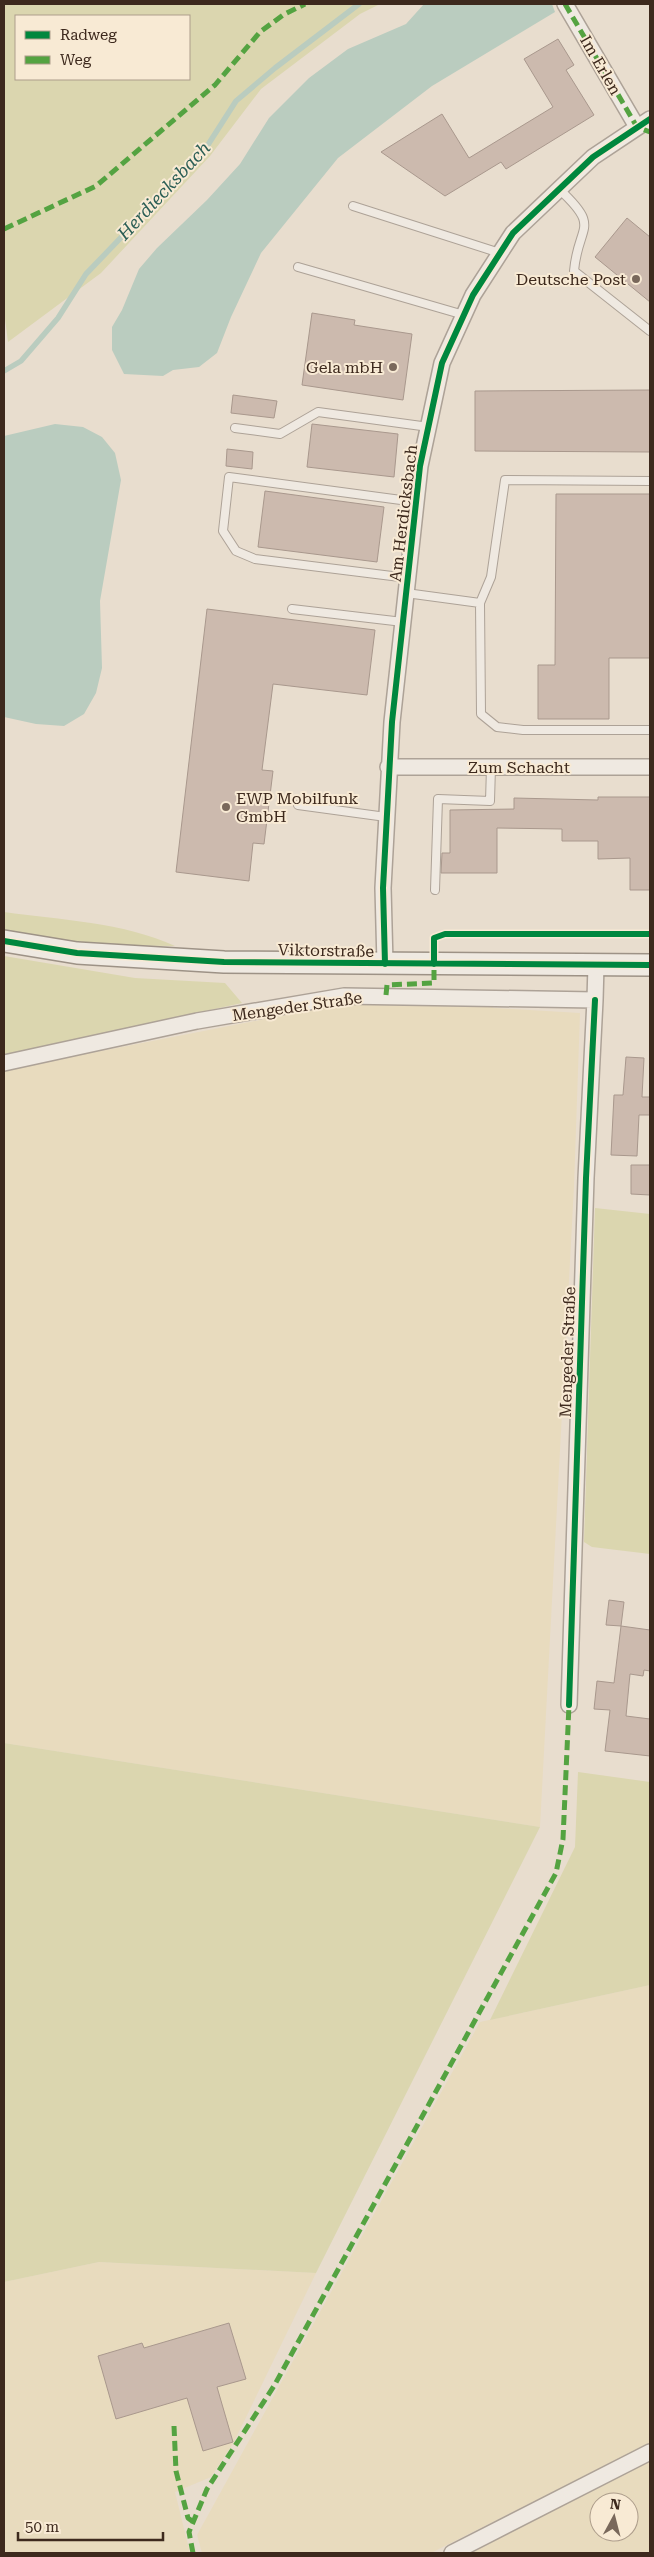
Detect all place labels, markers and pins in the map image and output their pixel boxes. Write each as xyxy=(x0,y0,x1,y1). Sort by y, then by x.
place label: Deutsche Post xyxy=(516,270,626,289)
marker: Deutsche Post xyxy=(630,273,642,285)
place label: Gela mbH xyxy=(306,358,383,377)
marker: Gela mbH xyxy=(387,361,399,373)
place label: EWP Mobilfunk GmbH xyxy=(236,789,359,826)
marker: EWP Mobilfunk GmbH xyxy=(220,801,232,813)

